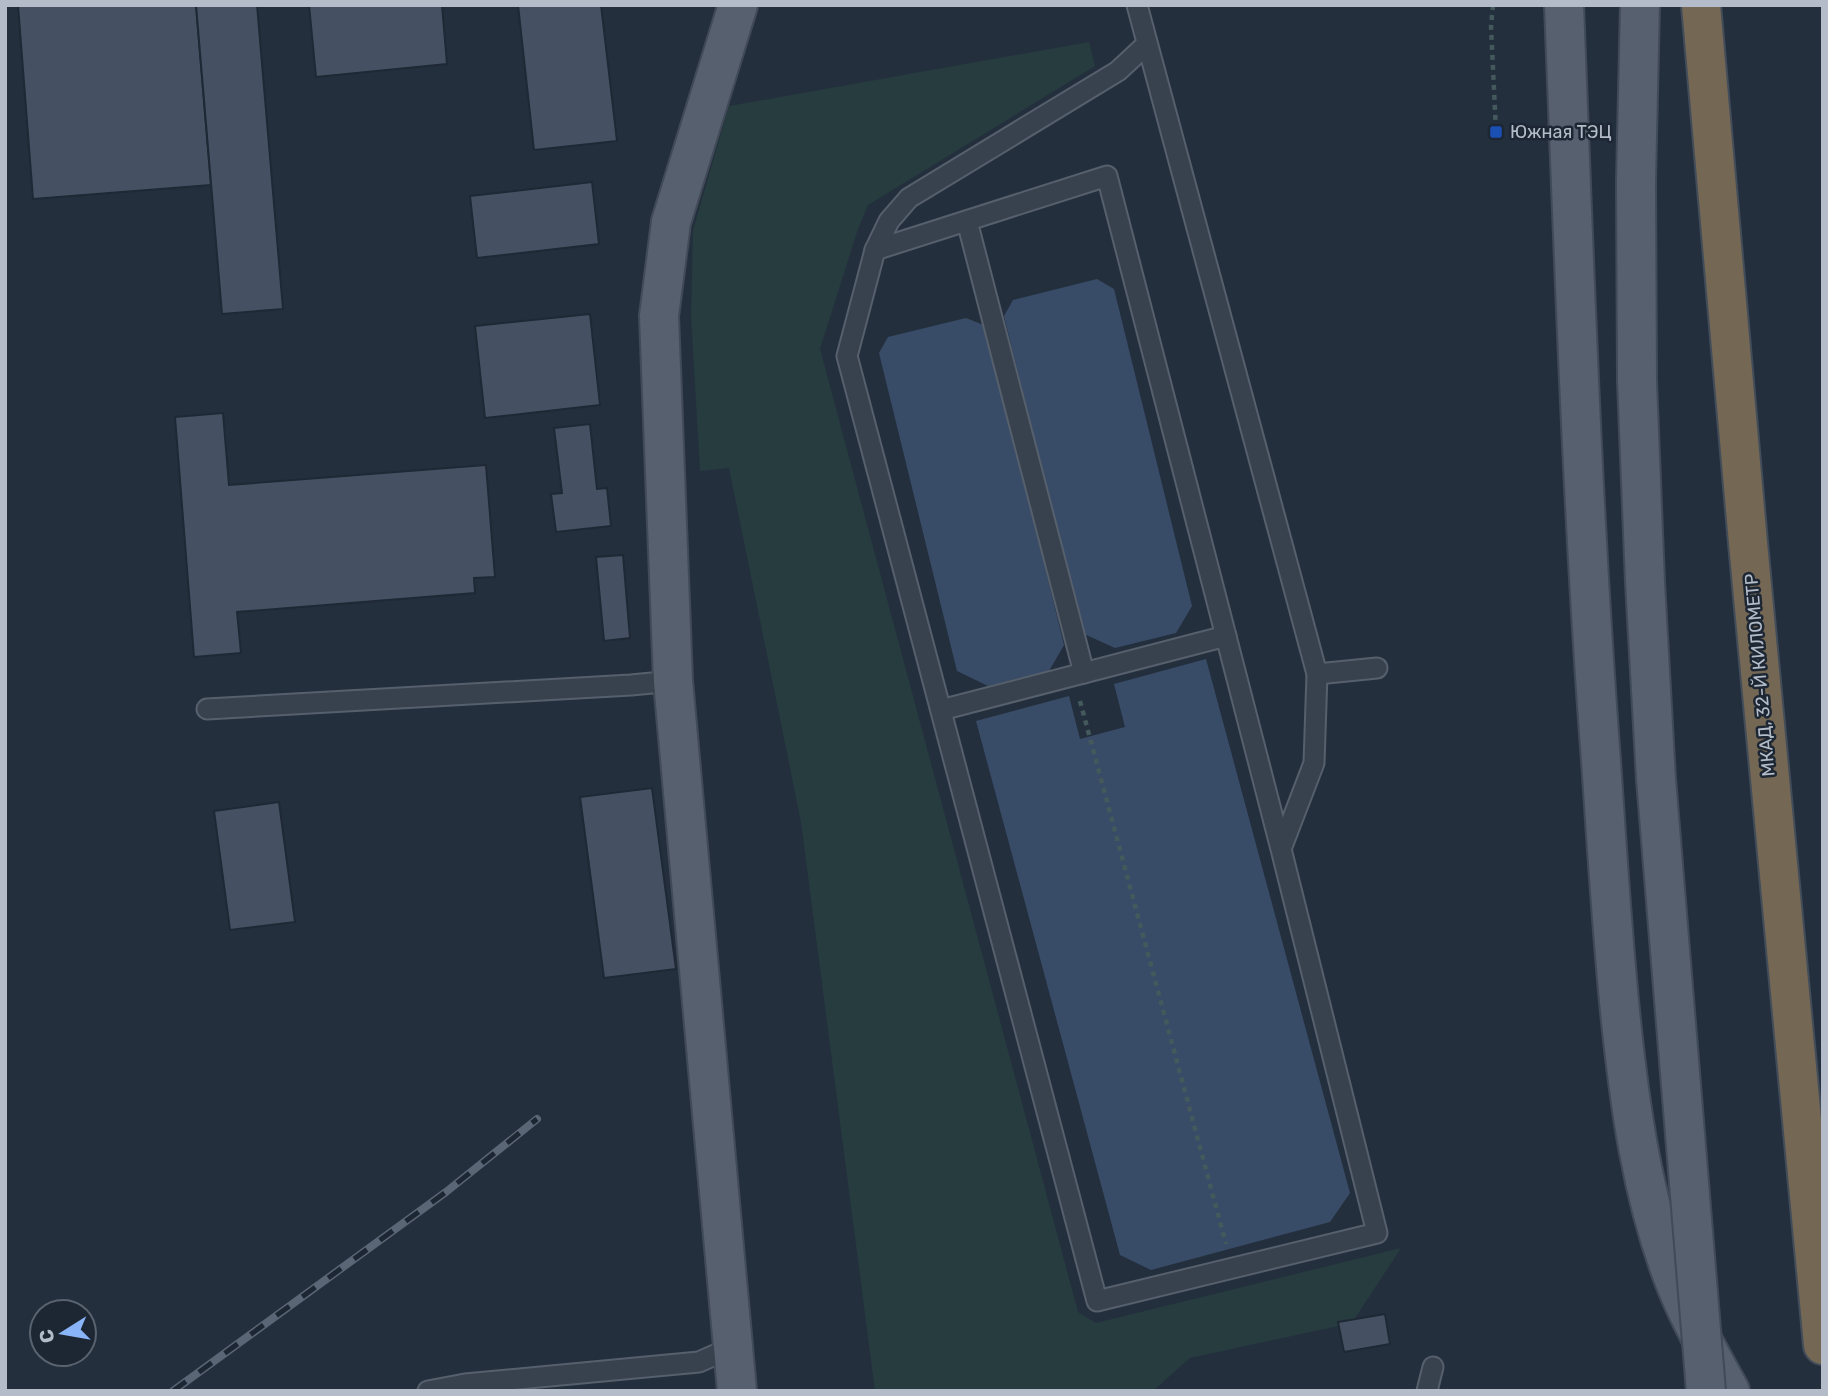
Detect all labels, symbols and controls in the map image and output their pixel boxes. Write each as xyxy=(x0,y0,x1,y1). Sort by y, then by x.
place label: Южная ТЭЦ xyxy=(1510,121,1612,143)
marker: Южная ТЭЦ xyxy=(1488,124,1504,140)
street label: МКАД, 32-Й КИЛОМЕТР xyxy=(1740,573,1780,777)
north arrow xyxy=(28,1298,98,1368)
text: С xyxy=(34,1327,59,1345)

